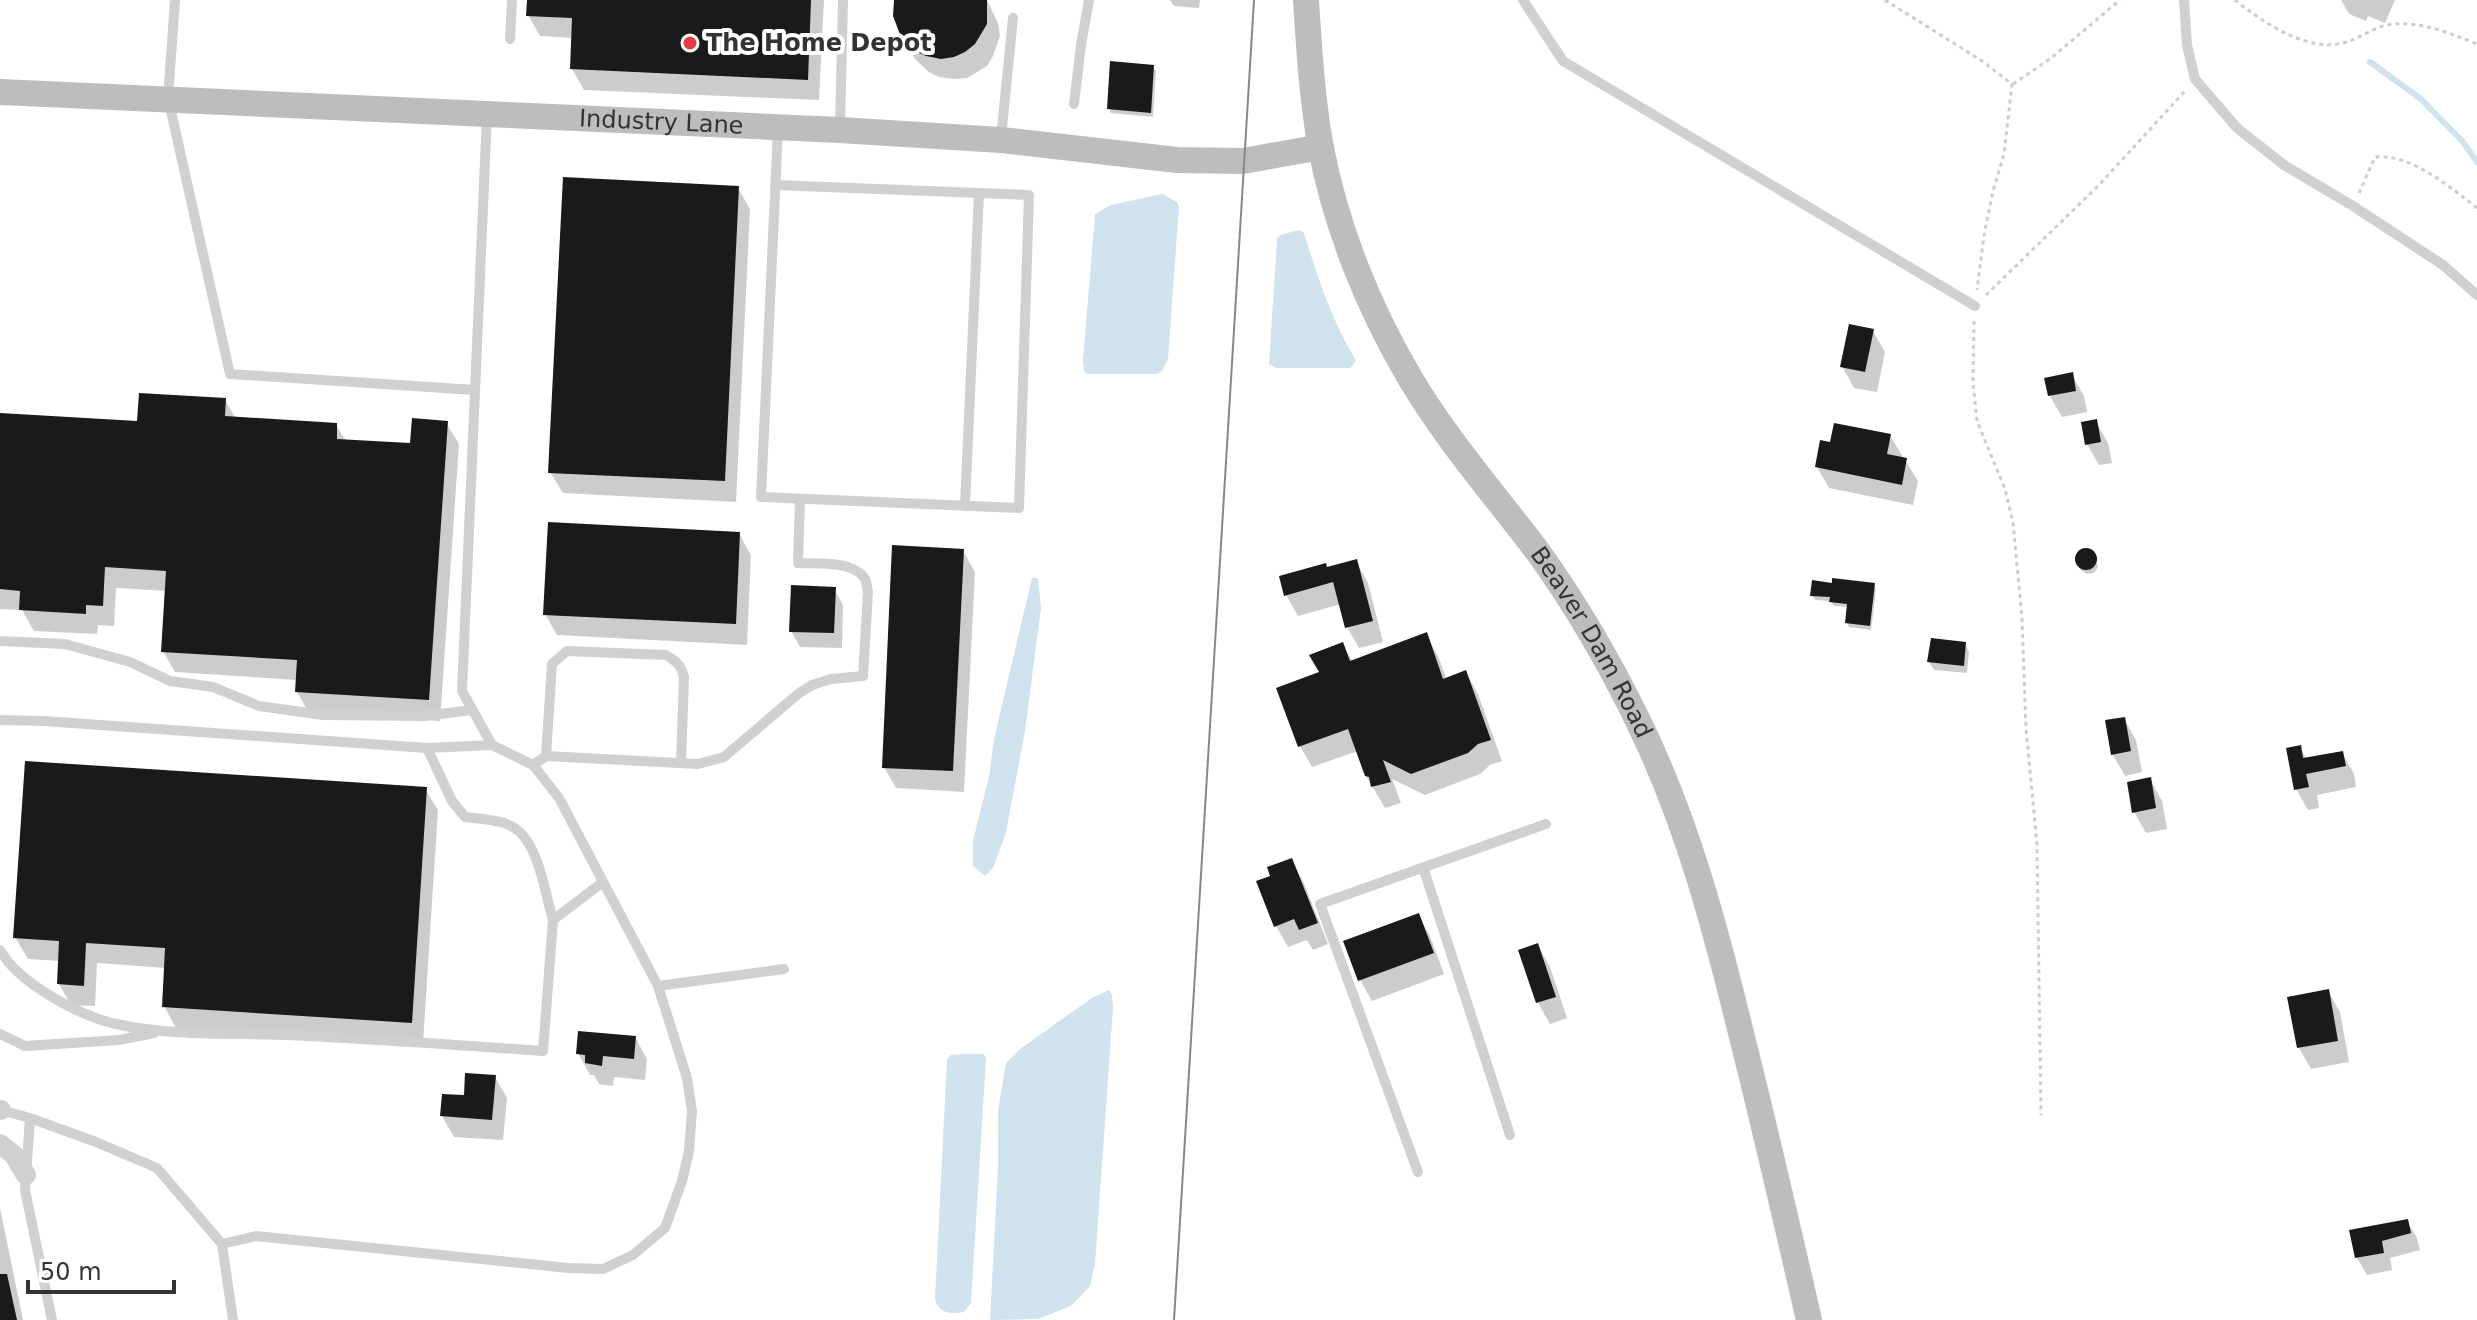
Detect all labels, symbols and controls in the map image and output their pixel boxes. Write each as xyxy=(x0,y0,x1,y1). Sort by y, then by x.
place label: The Home Depot xyxy=(706,29,932,57)
marker: The Home Depot xyxy=(681,34,699,52)
street label: Industry Lane xyxy=(579,104,744,140)
street label: Beaver Dam Road xyxy=(1525,541,1658,742)
scale bar xyxy=(28,1244,174,1294)
text: 50 m xyxy=(40,1258,102,1286)

